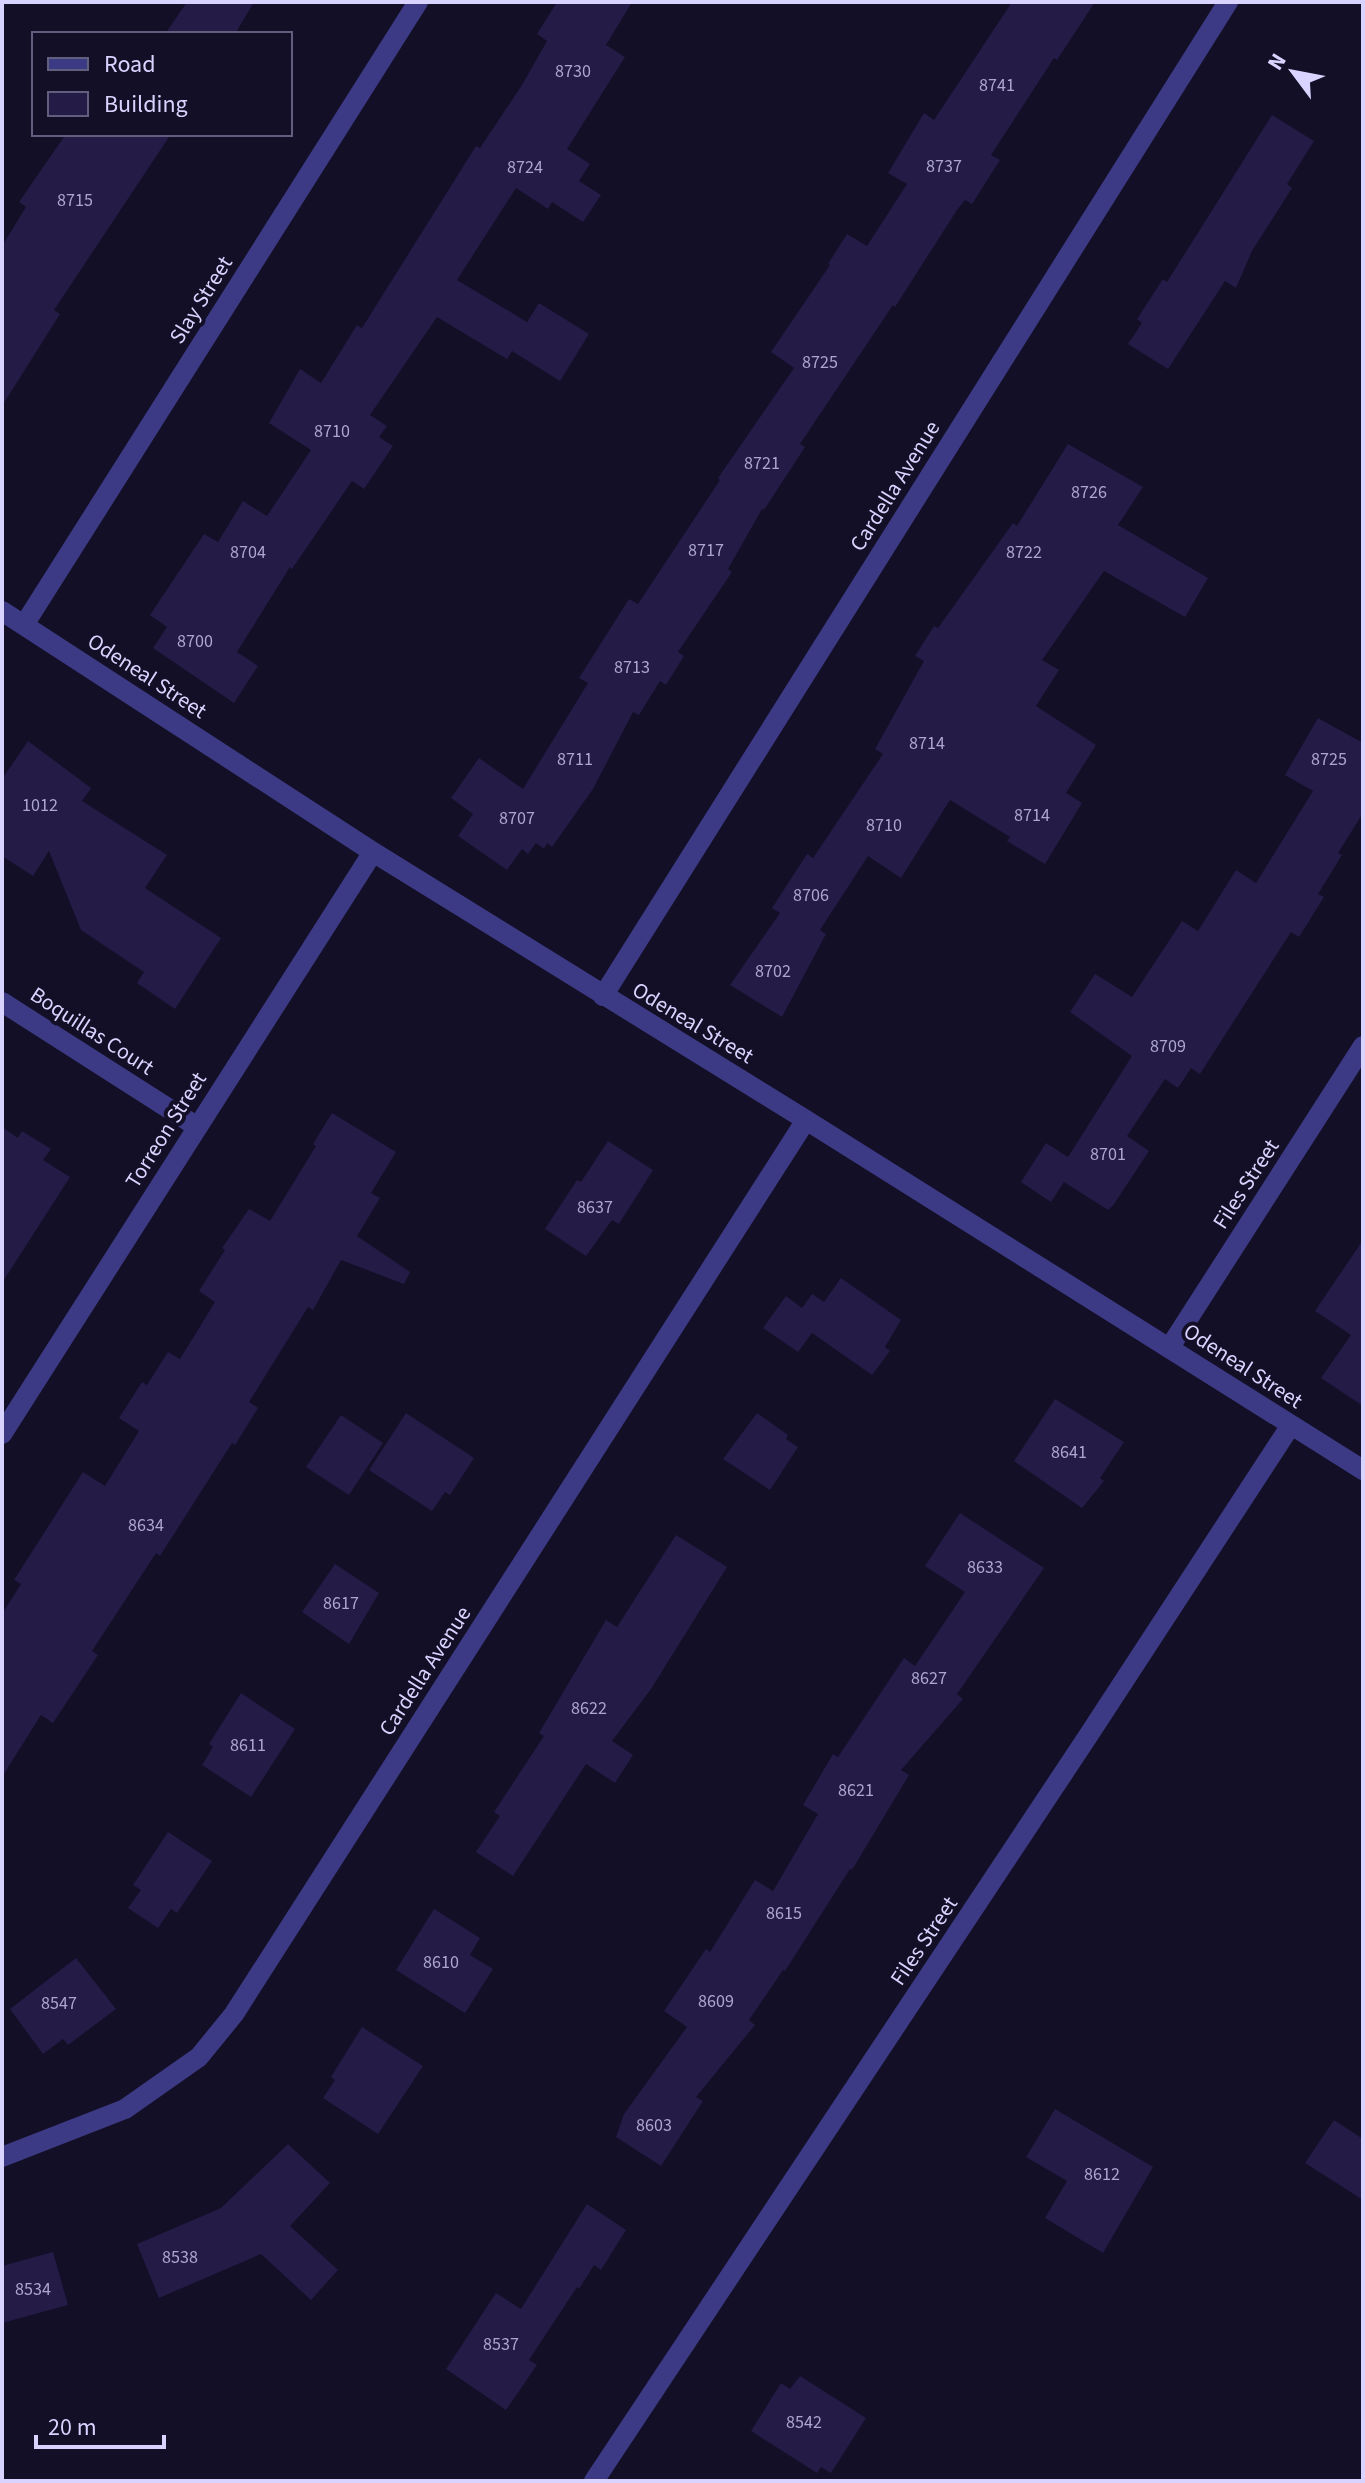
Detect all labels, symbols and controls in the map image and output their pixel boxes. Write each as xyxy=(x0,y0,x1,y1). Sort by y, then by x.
legend xyxy=(32,32,292,136)
north arrow xyxy=(1253,32,1333,112)
text: Road xyxy=(104,47,156,82)
text: N xyxy=(1259,47,1294,77)
house number: 8730 xyxy=(555,59,591,84)
house number: 8741 xyxy=(979,73,1015,98)
text: Building xyxy=(104,87,188,122)
house number: 8737 xyxy=(926,154,962,179)
house number: 8724 xyxy=(507,155,543,180)
house number: 8715 xyxy=(57,188,93,213)
street label: Slay Street xyxy=(161,249,241,350)
house number: 8725 xyxy=(802,350,838,375)
street label: Cardella Avenue xyxy=(842,414,948,558)
house number: 8710 xyxy=(314,419,350,444)
house number: 8721 xyxy=(744,451,780,476)
house number: 8726 xyxy=(1071,480,1107,505)
house number: 8717 xyxy=(688,538,724,563)
house number: 8704 xyxy=(230,540,266,565)
house number: 8722 xyxy=(1006,540,1042,565)
street label: Odeneal Street xyxy=(81,625,213,727)
house number: 8700 xyxy=(177,629,213,654)
house number: 8713 xyxy=(614,655,650,680)
house number: 8714 xyxy=(909,731,945,756)
house number: 8711 xyxy=(557,747,593,772)
house number: 8725 xyxy=(1311,747,1347,772)
house number: 1012 xyxy=(22,793,58,818)
house number: 8714 xyxy=(1014,803,1050,828)
house number: 8707 xyxy=(499,806,535,831)
house number: 8710 xyxy=(866,813,902,838)
house number: 8706 xyxy=(793,883,829,908)
house number: 8702 xyxy=(755,959,791,984)
street label: Odeneal Street xyxy=(626,974,760,1072)
street label: Boquillas Court xyxy=(24,979,161,1083)
house number: 8709 xyxy=(1150,1034,1186,1059)
street label: Torreon Street xyxy=(118,1065,215,1194)
street label: Files Street xyxy=(1205,1132,1287,1235)
house number: 8701 xyxy=(1090,1142,1126,1167)
house number: 8637 xyxy=(577,1195,613,1220)
street label: Odeneal Street xyxy=(1177,1315,1309,1417)
house number: 8641 xyxy=(1051,1440,1087,1465)
house number: 8634 xyxy=(128,1513,164,1538)
house number: 8633 xyxy=(967,1555,1003,1580)
house number: 8617 xyxy=(323,1591,359,1616)
street label: Cardella Avenue xyxy=(371,1600,479,1742)
house number: 8627 xyxy=(911,1666,947,1691)
house number: 8622 xyxy=(571,1696,607,1721)
house number: 8611 xyxy=(230,1733,266,1758)
house number: 8621 xyxy=(838,1778,874,1803)
street label: Files Street xyxy=(882,1890,966,1992)
house number: 8615 xyxy=(766,1901,802,1926)
house number: 8610 xyxy=(423,1950,459,1975)
house number: 8609 xyxy=(698,1989,734,2014)
house number: 8547 xyxy=(41,1991,77,2016)
house number: 8603 xyxy=(636,2113,672,2138)
house number: 8612 xyxy=(1084,2162,1120,2187)
house number: 8538 xyxy=(162,2245,198,2270)
house number: 8534 xyxy=(15,2277,51,2302)
house number: 8537 xyxy=(483,2332,519,2357)
scale bar xyxy=(36,2399,164,2449)
text: 20 m xyxy=(48,2410,97,2445)
house number: 8542 xyxy=(786,2410,822,2435)

